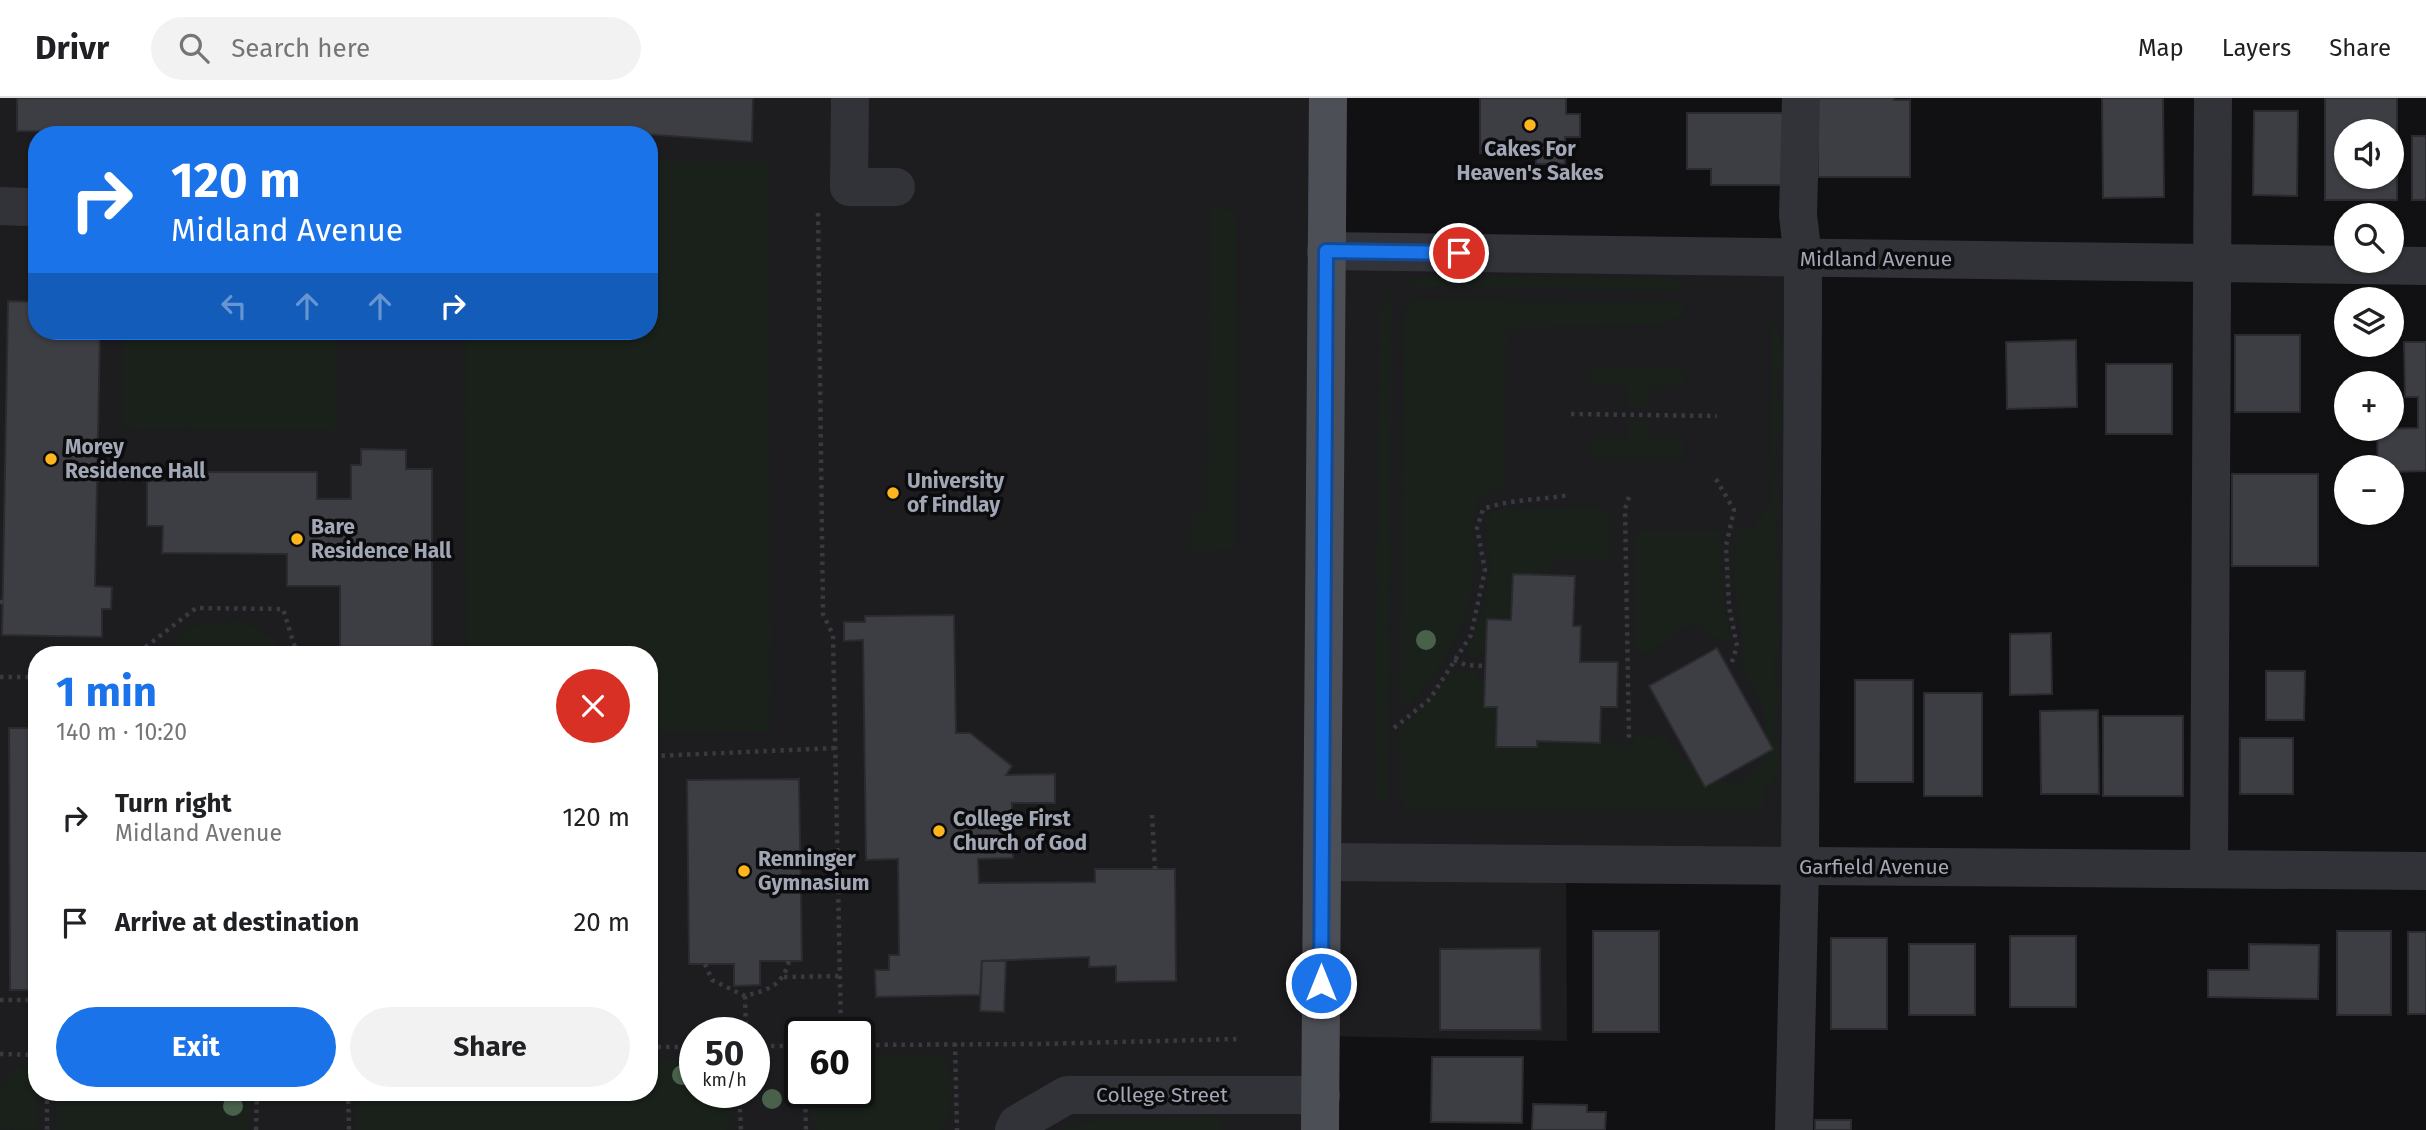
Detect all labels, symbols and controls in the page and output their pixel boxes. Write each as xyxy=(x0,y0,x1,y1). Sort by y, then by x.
search box xyxy=(151,17,641,80)
text: Drivr xyxy=(35,28,109,68)
icon: search xyxy=(175,29,213,67)
text: Search here xyxy=(231,33,370,64)
text: Map xyxy=(2138,34,2184,62)
text: Layers xyxy=(2222,34,2291,62)
text: Share xyxy=(2329,34,2391,62)
marker: Cakes For Heaven's Sakes xyxy=(1522,117,1538,133)
map controls xyxy=(2334,119,2404,525)
button: sound xyxy=(2334,119,2404,189)
place label: Cakes For Heaven's Sakes xyxy=(1456,136,1604,186)
text: 120 m xyxy=(171,151,301,210)
icon: right xyxy=(56,154,147,245)
button: search xyxy=(2334,203,2404,273)
text: Midland Avenue xyxy=(171,211,403,249)
pin xyxy=(1429,223,1489,283)
icon: arrive xyxy=(1440,234,1478,272)
street label: Midland Avenue xyxy=(1800,246,1952,272)
icon: left xyxy=(215,287,253,325)
icon: ahead xyxy=(288,287,326,325)
icon: ahead xyxy=(361,287,399,325)
icon: right xyxy=(434,287,472,325)
button: layers xyxy=(2334,287,2404,357)
button: + xyxy=(2334,371,2404,441)
place label: Morey Residence Hall xyxy=(65,434,206,484)
marker: Morey Residence Hall xyxy=(43,451,59,467)
button: − xyxy=(2334,455,2404,525)
place label: University of Findlay xyxy=(907,468,1004,518)
marker: University of Findlay xyxy=(885,485,901,501)
place label: Bare Residence Hall xyxy=(311,514,452,564)
marker: Bare Residence Hall xyxy=(289,531,305,547)
text: 1 min xyxy=(56,667,157,717)
button: close xyxy=(556,669,630,743)
text: 140 m · 10:20 xyxy=(56,718,187,746)
text: Turn right xyxy=(115,788,232,819)
icon: right xyxy=(56,799,94,837)
text: 120 m xyxy=(562,802,630,833)
place label: College First Church of God xyxy=(953,806,1087,856)
text: Midland Avenue xyxy=(115,819,282,847)
marker: College First Church of God xyxy=(931,823,947,839)
place label: Renninger Gymnasium xyxy=(758,846,869,896)
street label: Garfield Avenue xyxy=(1799,854,1949,880)
marker: Renninger Gymnasium xyxy=(736,863,752,879)
icon: arrive xyxy=(56,904,94,942)
text: Arrive at destination xyxy=(115,907,359,938)
text: 20 m xyxy=(573,907,630,938)
position arrow xyxy=(1284,946,1358,1020)
button: Exit xyxy=(56,1007,336,1087)
button: Share xyxy=(350,1007,630,1087)
speed limit sign: 60 xyxy=(784,1017,875,1108)
text: 50 xyxy=(705,1032,744,1074)
text: km/h xyxy=(702,1069,747,1091)
street label: College Street xyxy=(1096,1082,1228,1108)

